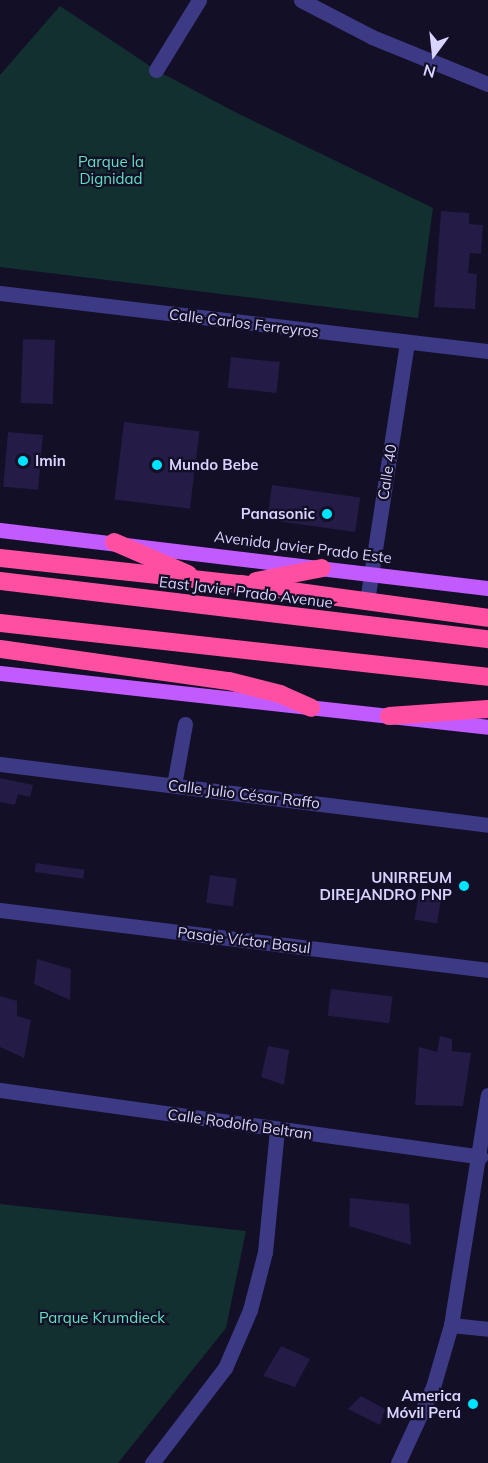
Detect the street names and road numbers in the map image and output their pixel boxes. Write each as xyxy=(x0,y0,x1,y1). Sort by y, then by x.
street label: Calle Carlos Ferreyros xyxy=(168,305,320,341)
street label: Calle 40 xyxy=(374,443,400,501)
street label: Avenida Javier Prado Este xyxy=(213,527,393,567)
street label: East Javier Prado Avenue xyxy=(158,572,334,612)
street label: Calle Julio César Raffo xyxy=(167,776,321,812)
street label: Pasaje Víctor Basul xyxy=(176,923,312,957)
street label: Calle Rodolfo Beltran xyxy=(167,1105,313,1143)

